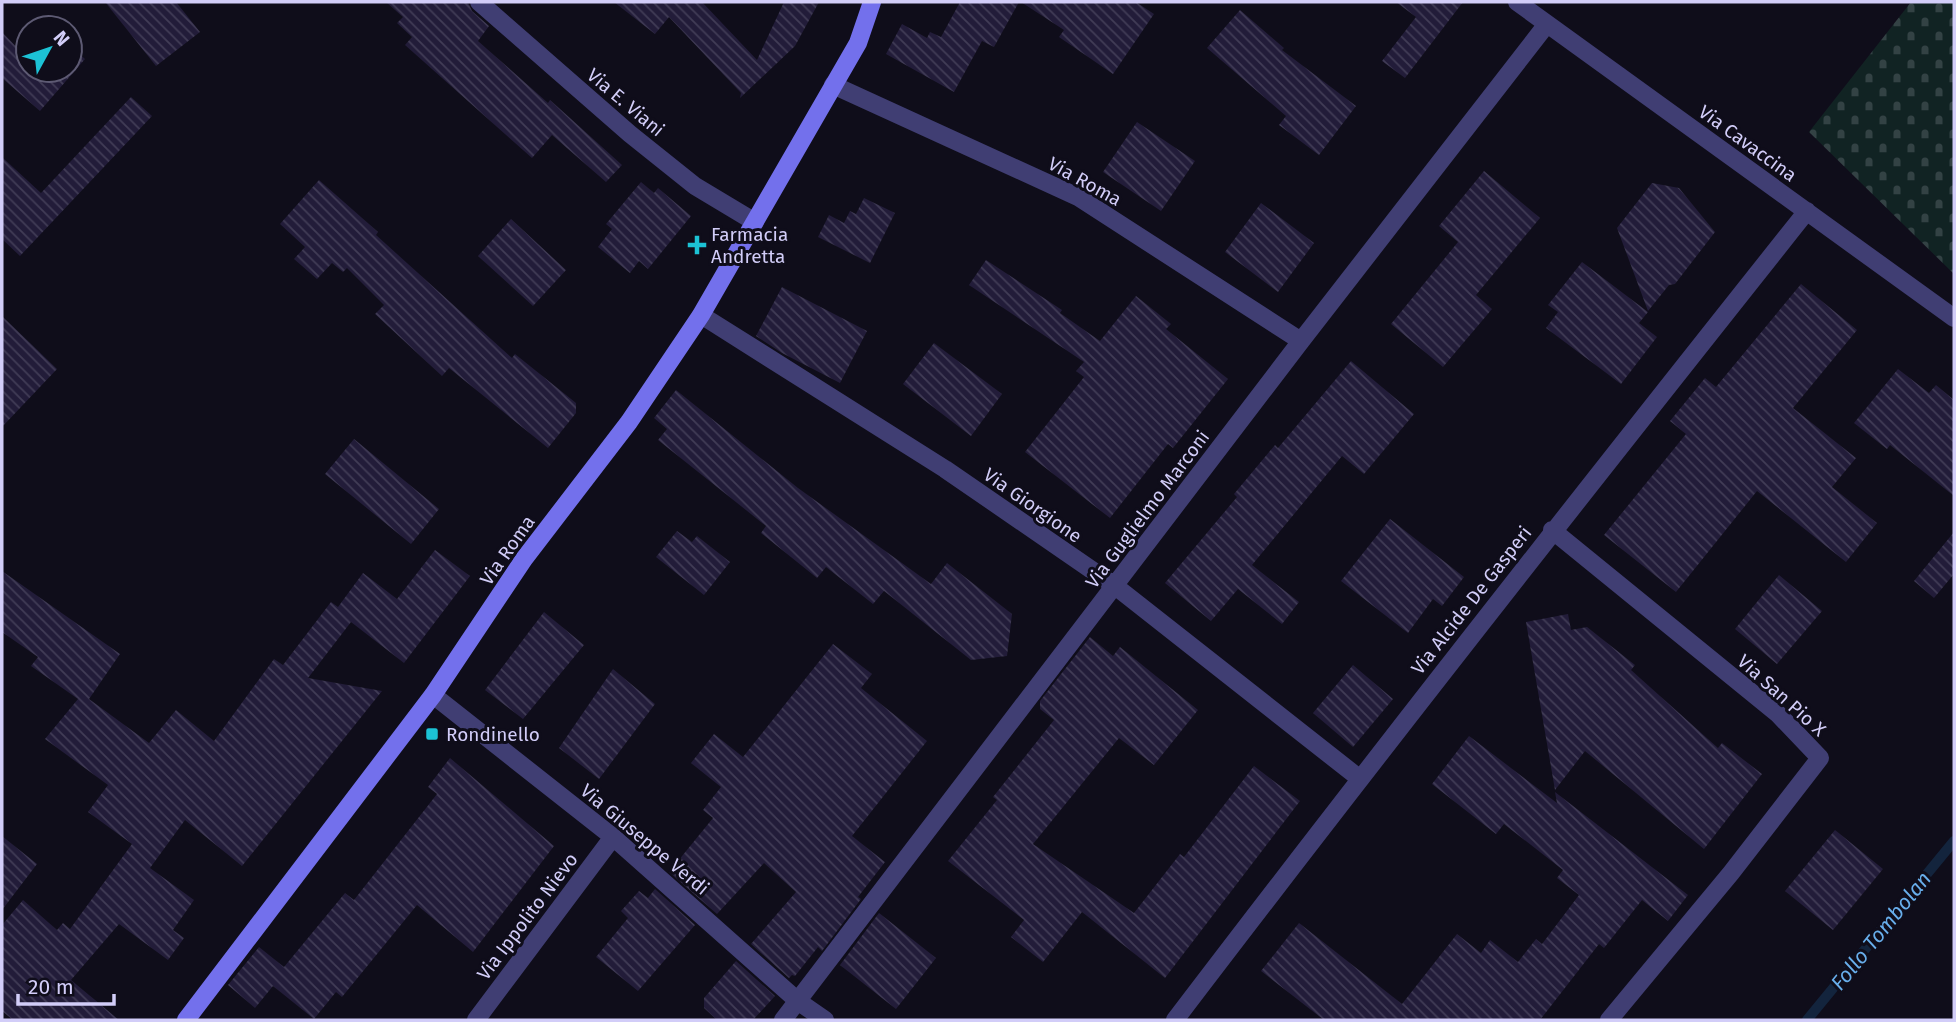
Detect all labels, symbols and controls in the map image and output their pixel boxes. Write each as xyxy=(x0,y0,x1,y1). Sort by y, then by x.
north arrow xyxy=(14,14,84,84)
text: N xyxy=(49,26,75,51)
street label: Via E. Viani xyxy=(582,63,669,141)
street label: Via Cavaccina xyxy=(1694,100,1801,187)
street label: Via Roma xyxy=(1044,152,1125,211)
place label: Farmacia Andretta xyxy=(711,223,788,268)
marker: Farmacia Andretta xyxy=(689,237,705,253)
street label: Via Guglielmo Marconi xyxy=(1081,426,1214,593)
street label: Via Giorgione xyxy=(979,463,1086,548)
street label: Via Roma xyxy=(475,511,540,590)
street label: Via Alcide De Gasperi xyxy=(1406,522,1536,679)
street label: Via San Pio X xyxy=(1733,650,1831,742)
place label: Rondinello xyxy=(446,723,540,746)
marker: Rondinello xyxy=(424,726,440,742)
street label: Via Giuseppe Verdi xyxy=(576,779,714,900)
street label: Via Ippolito Nievo xyxy=(472,848,583,984)
water label: Follo Tombolan xyxy=(1825,866,1937,996)
scale bar xyxy=(18,962,114,1006)
text: 20 m xyxy=(28,974,74,1000)

